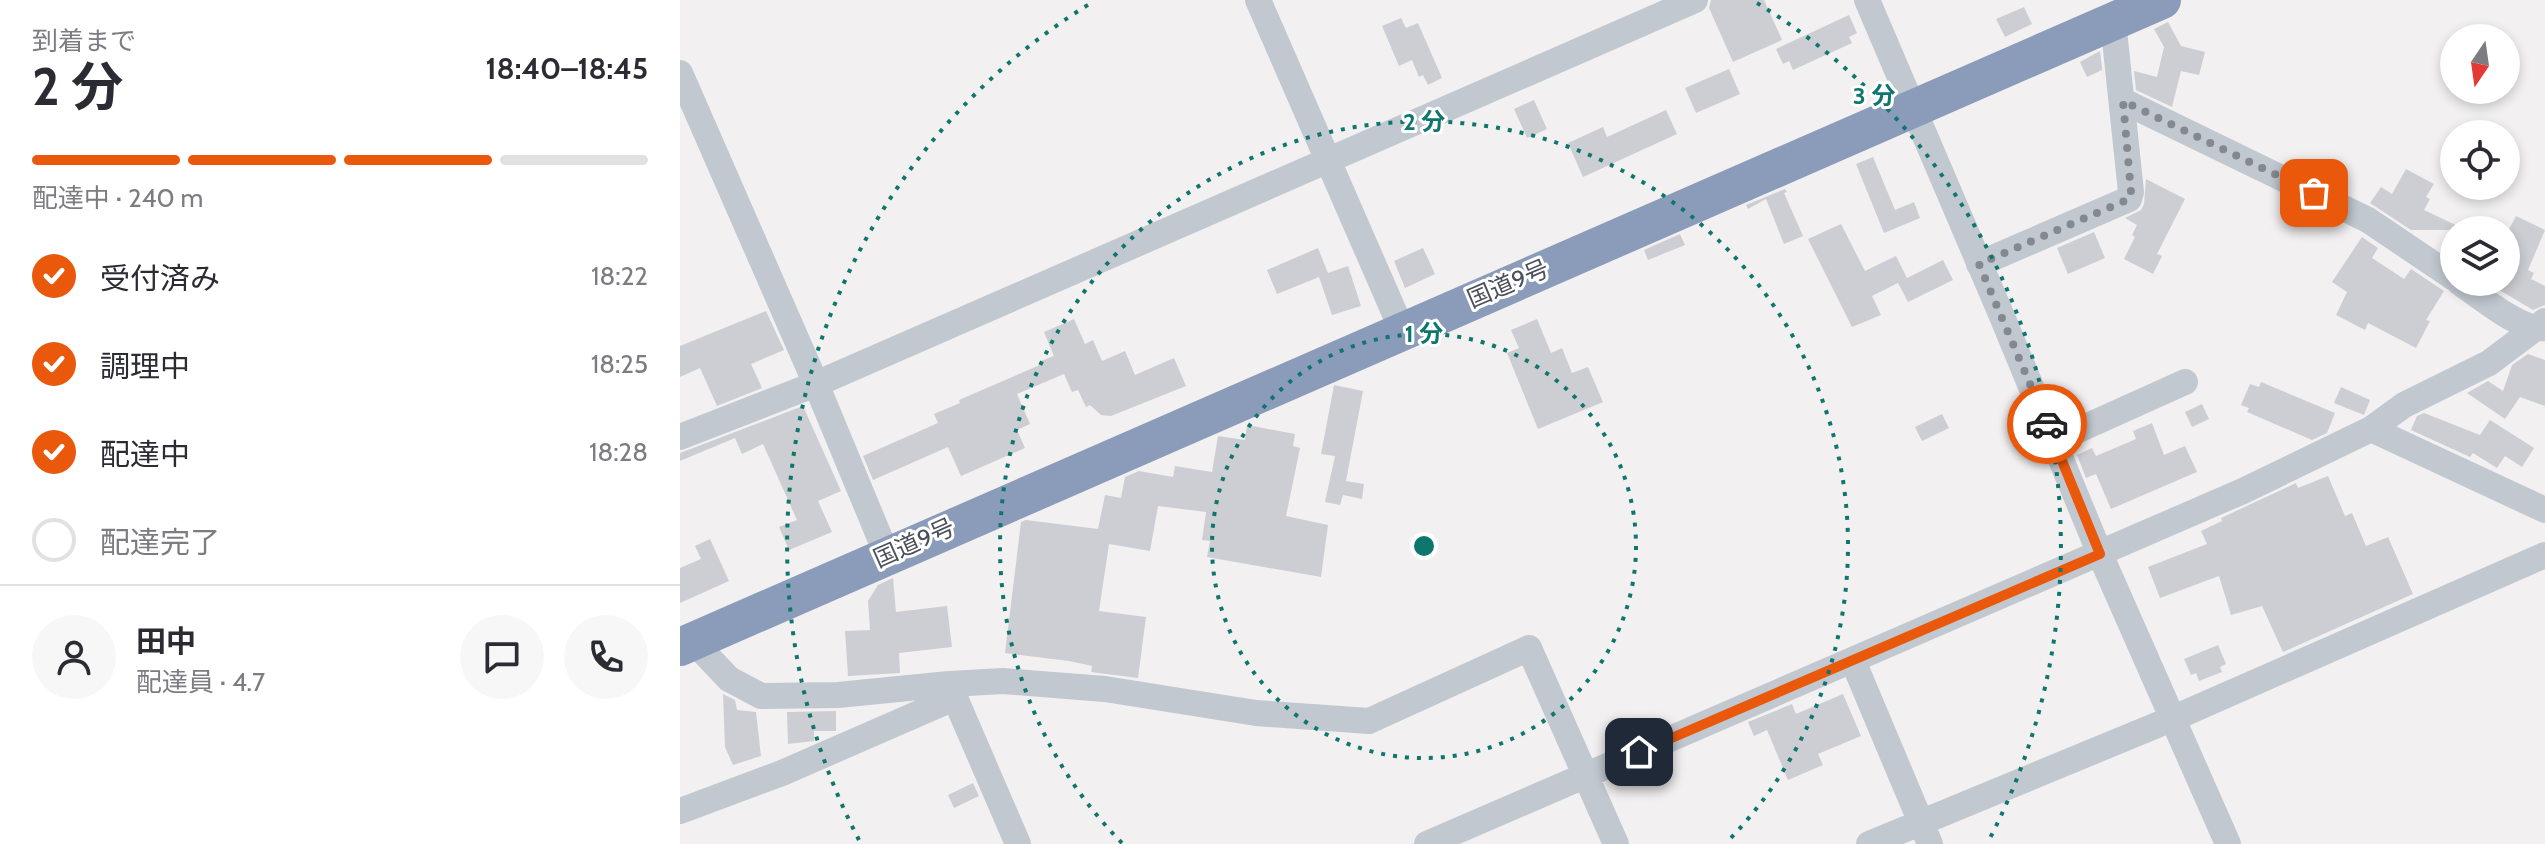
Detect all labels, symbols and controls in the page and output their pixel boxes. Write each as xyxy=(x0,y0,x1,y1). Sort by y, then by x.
north arrow xyxy=(2440,24,2520,104)
map controls xyxy=(2440,24,2520,296)
text: 到着まで xyxy=(32,25,136,57)
text: 18:40–18:45 xyxy=(486,50,648,87)
text: 2 分 xyxy=(32,55,123,118)
text: 3 分 xyxy=(1853,81,1895,110)
text: 2 分 xyxy=(1403,107,1445,136)
button: locate xyxy=(2440,120,2520,200)
pin xyxy=(2280,159,2348,227)
icon: bag xyxy=(2292,171,2336,215)
text: 配達中 · 240 m xyxy=(32,182,203,214)
button: layers xyxy=(2440,216,2520,296)
street label: 国道9号 xyxy=(1463,253,1553,314)
icon: check xyxy=(32,254,76,298)
text: 受付済み xyxy=(100,260,220,297)
text: 18:22 xyxy=(591,260,648,292)
text: 1 分 xyxy=(1405,319,1443,348)
icon: check xyxy=(32,342,76,386)
text: 調理中 xyxy=(100,348,190,385)
text: 18:25 xyxy=(591,348,648,380)
courier xyxy=(2007,384,2087,464)
icon: car xyxy=(2025,402,2069,446)
icon: check xyxy=(32,430,76,474)
text: 配達中 xyxy=(100,436,190,473)
text: 18:28 xyxy=(589,436,648,468)
street label: 国道9号 xyxy=(869,512,959,573)
text: 配達完了 xyxy=(100,524,220,561)
centre of rings xyxy=(1410,532,1438,560)
button: person xyxy=(32,615,116,699)
button: chat xyxy=(460,615,544,699)
button: phone xyxy=(564,615,648,699)
text: 田中 xyxy=(136,623,196,660)
text: 配達員 · 4.7 xyxy=(136,666,265,698)
pin xyxy=(1605,718,1673,786)
icon: home xyxy=(1617,730,1661,774)

